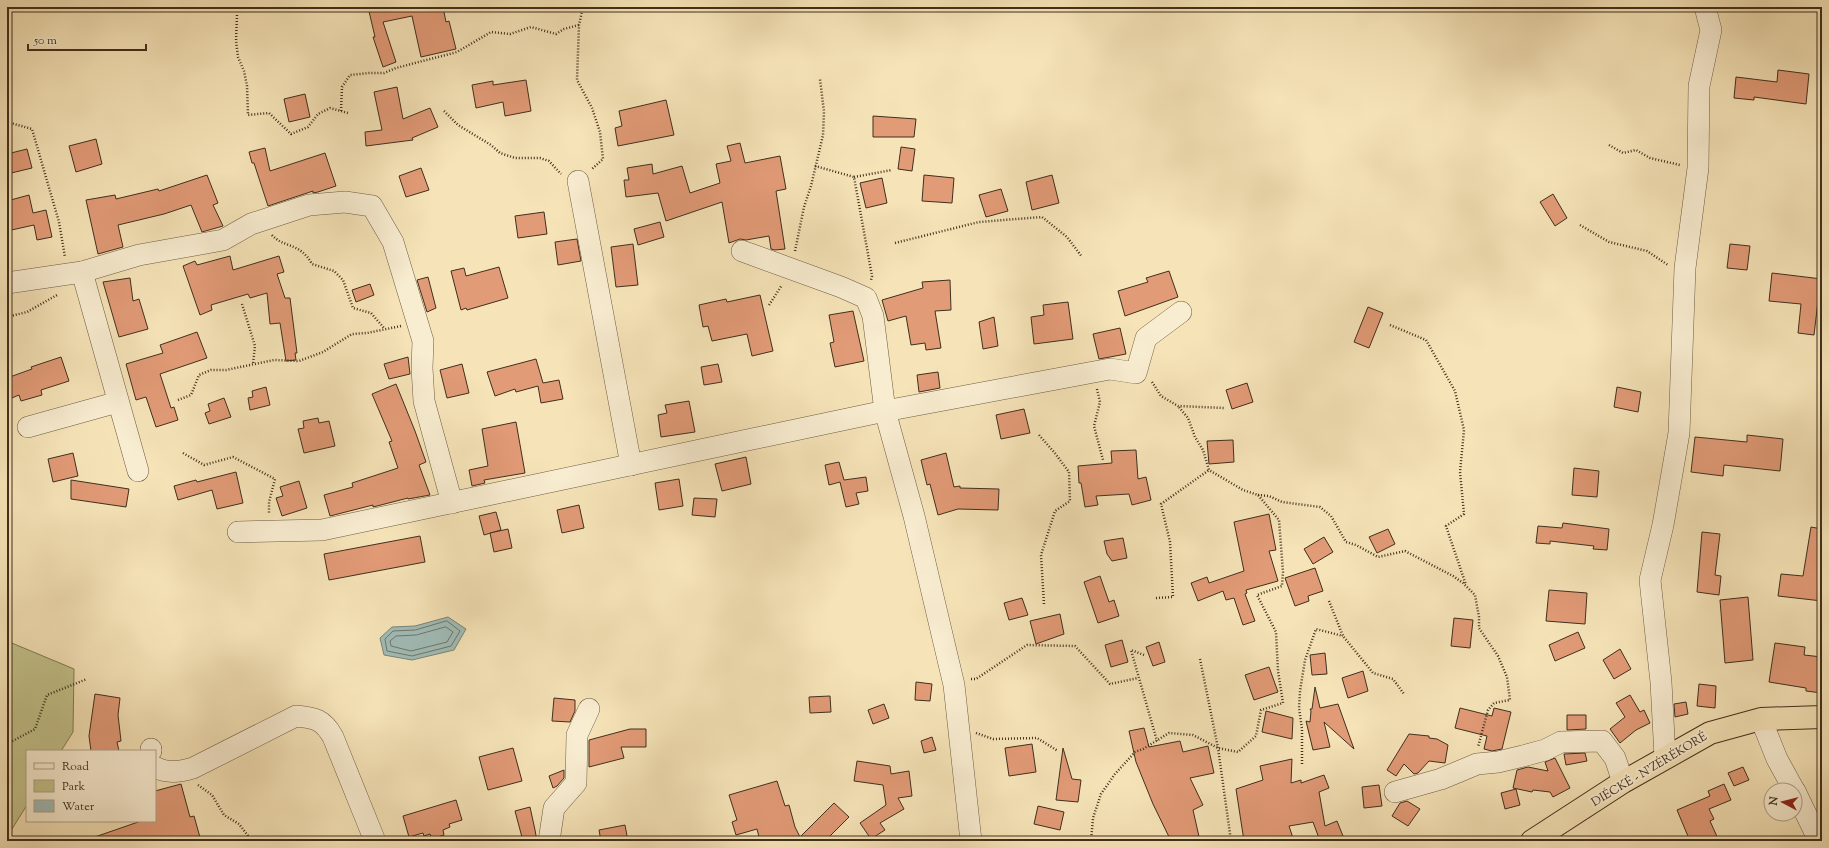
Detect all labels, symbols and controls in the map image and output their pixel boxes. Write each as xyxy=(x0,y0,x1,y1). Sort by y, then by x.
scale bar xyxy=(28,26,146,52)
text: 50 m xyxy=(33,32,57,50)
street label: DIÉCKÉ - N'ZÉRÉKORÉ xyxy=(1588,728,1712,812)
legend xyxy=(26,750,156,822)
text: Road xyxy=(62,758,89,776)
text: Park xyxy=(62,778,85,796)
north arrow xyxy=(1763,782,1803,822)
text: N xyxy=(1765,795,1783,807)
text: Water xyxy=(62,798,95,816)

